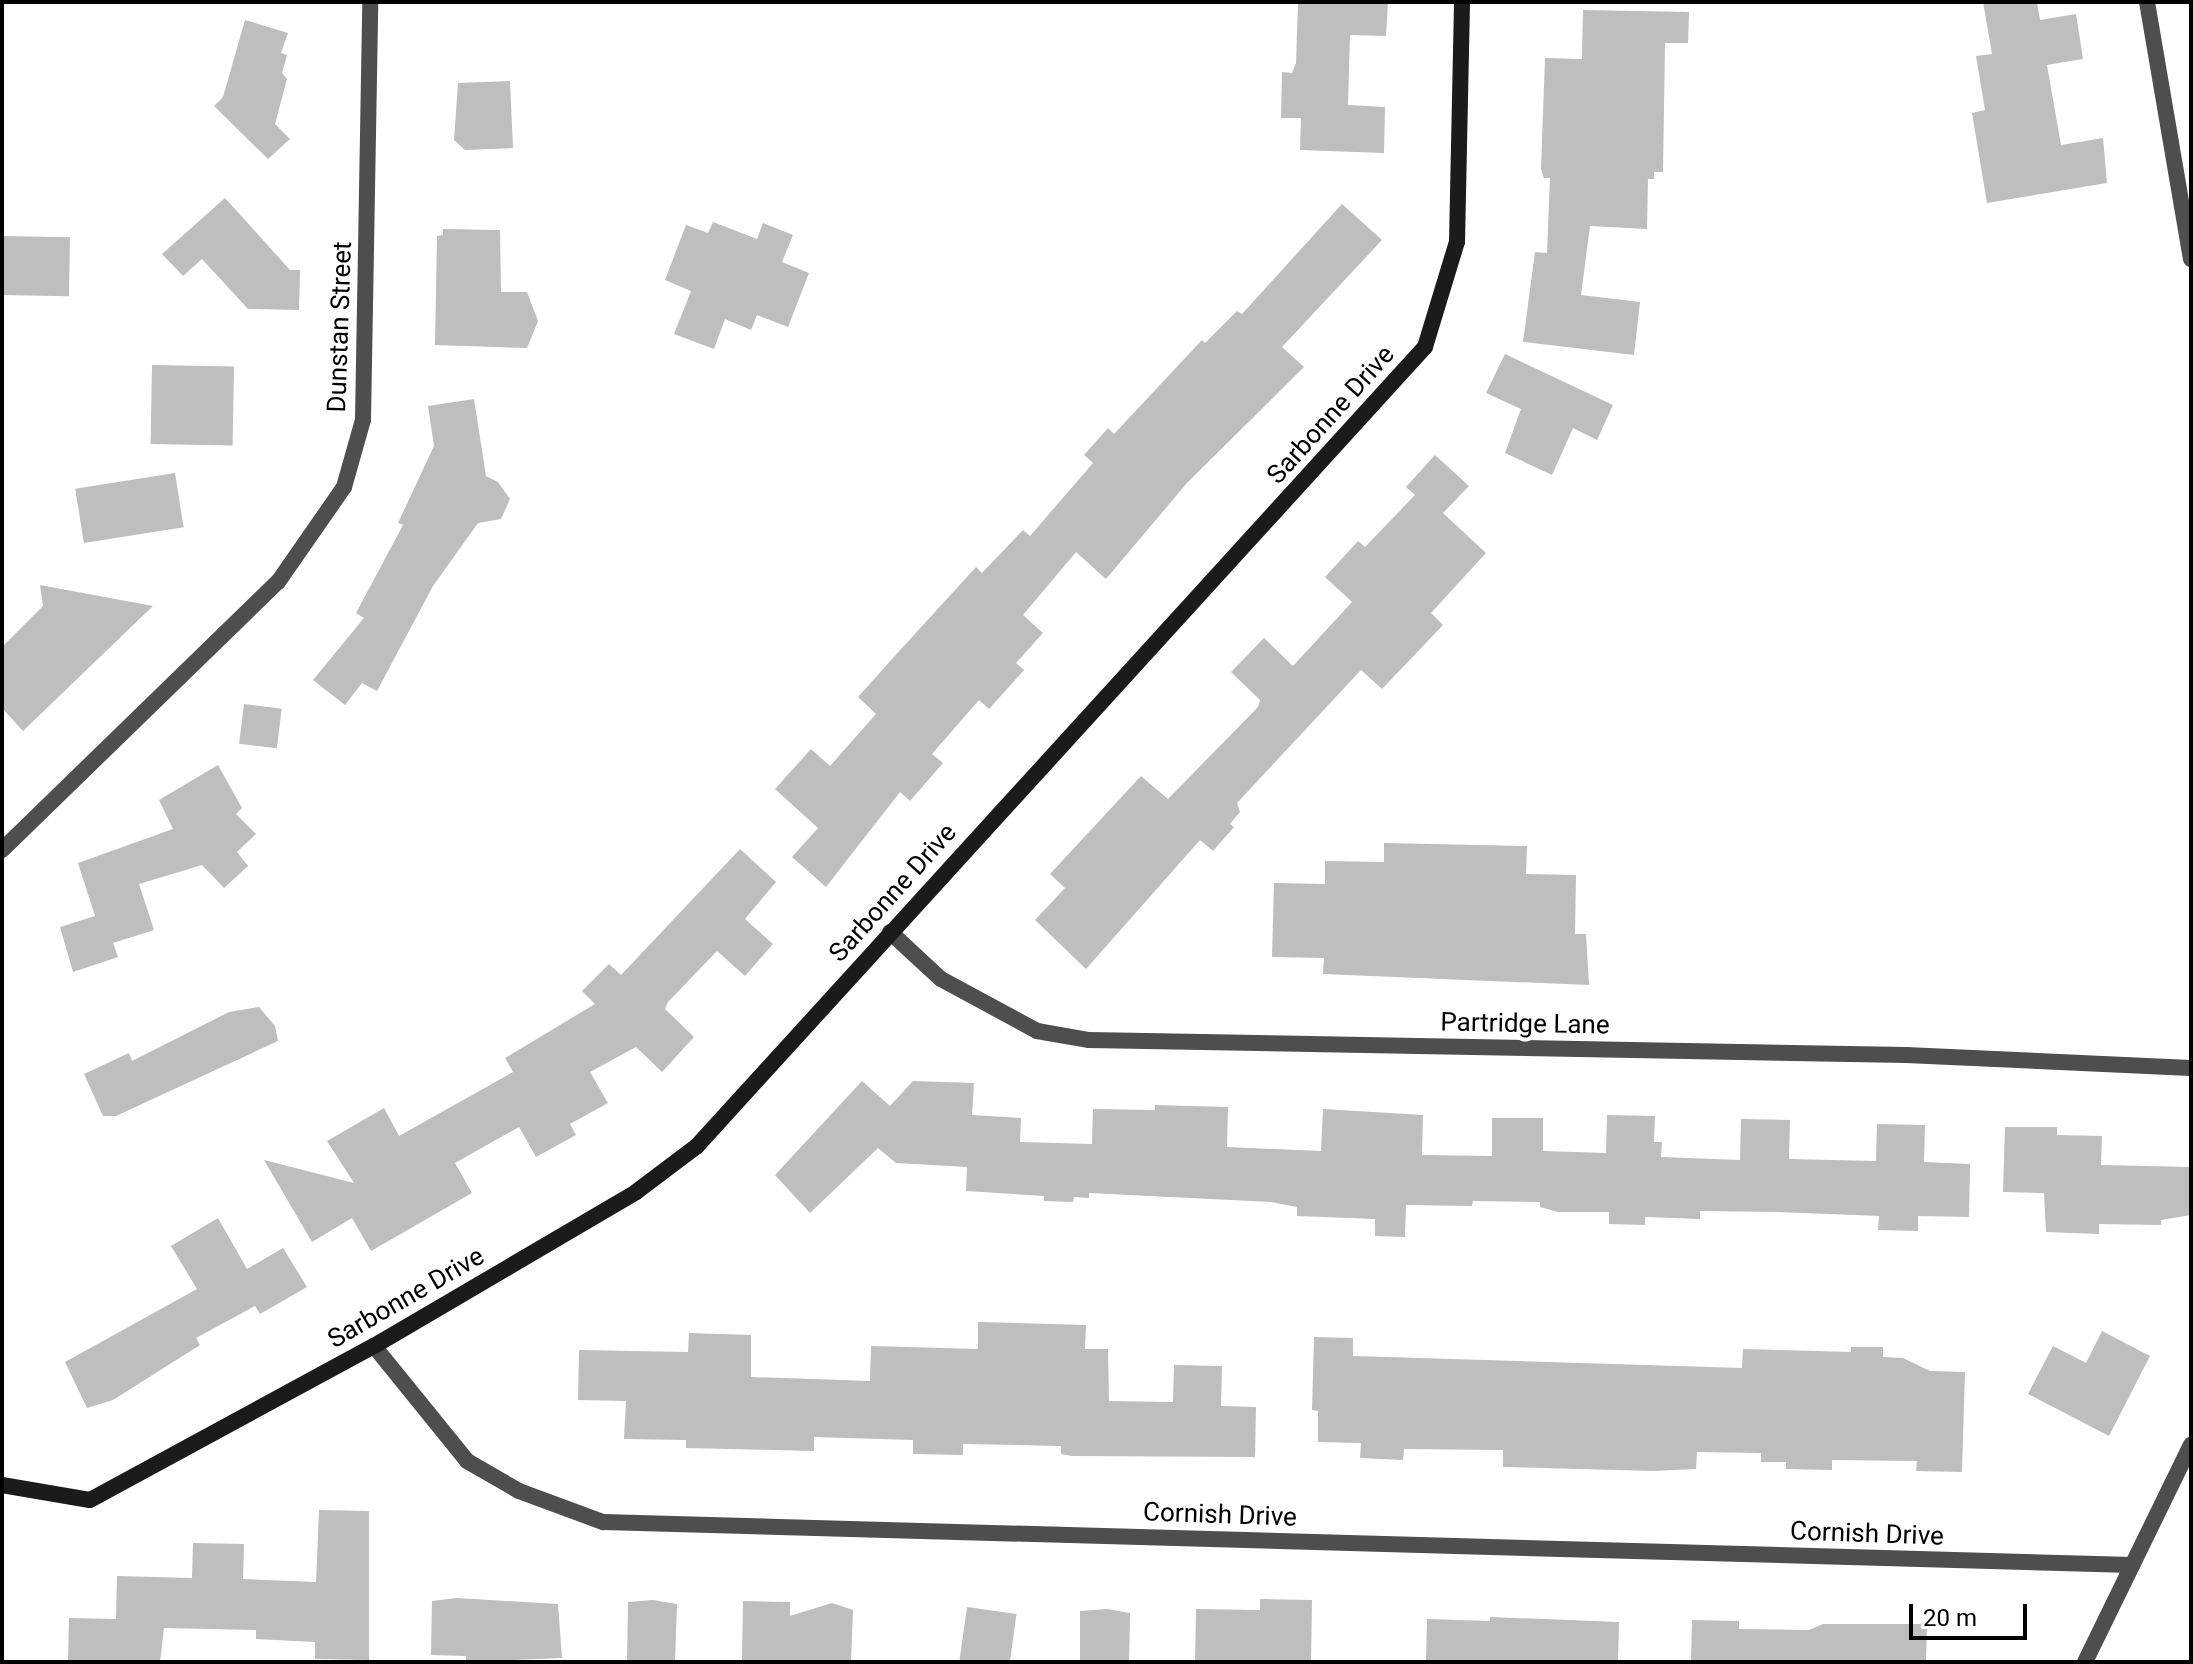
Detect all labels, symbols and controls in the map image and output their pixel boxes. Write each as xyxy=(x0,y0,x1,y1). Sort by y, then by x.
street label: Dunstan Street xyxy=(321,241,359,413)
street label: Sarbonne Drive xyxy=(1261,339,1401,491)
street label: Sarbonne Drive xyxy=(823,817,963,969)
street label: Partridge Lane xyxy=(1440,1007,1610,1041)
street label: Sarbonne Drive xyxy=(322,1241,490,1355)
street label: Cornish Drive xyxy=(1143,1497,1297,1533)
street label: Cornish Drive xyxy=(1790,1516,1944,1552)
scale bar xyxy=(1913,1588,2031,1638)
text: 20 m xyxy=(1923,1604,1977,1632)

